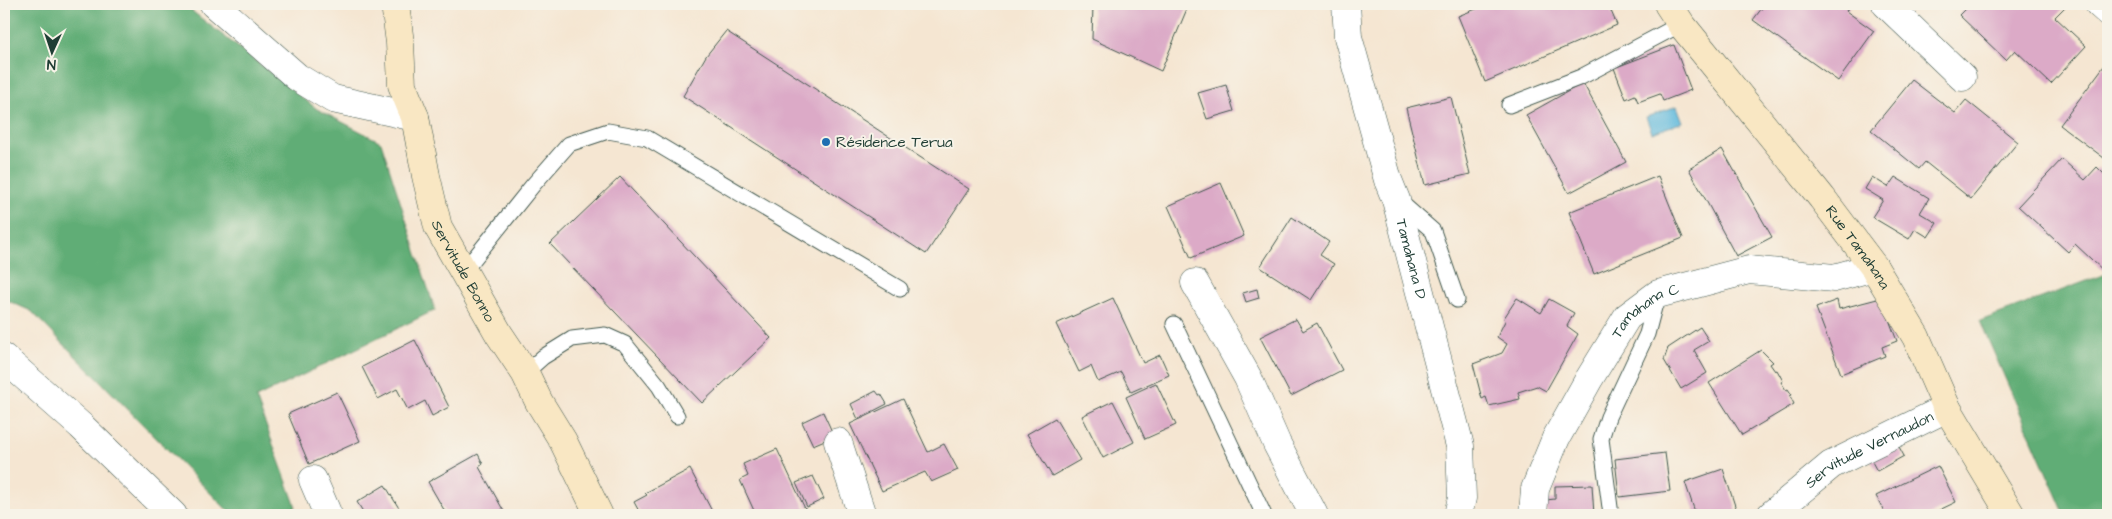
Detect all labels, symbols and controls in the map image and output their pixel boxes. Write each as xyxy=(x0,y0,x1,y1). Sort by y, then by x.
north arrow xyxy=(28,28,78,78)
text: N xyxy=(46,54,56,74)
place label: Résidence Terua xyxy=(836,132,953,153)
marker: Résidence Terua xyxy=(820,136,832,148)
street label: Rue Tamahana xyxy=(1821,201,1896,294)
street label: Tamahana D xyxy=(1391,216,1432,302)
street label: Servitude Bonno xyxy=(426,218,501,326)
street label: Tamahana C xyxy=(1606,278,1682,342)
street label: Servitude Vernaudon xyxy=(1800,406,1937,493)

